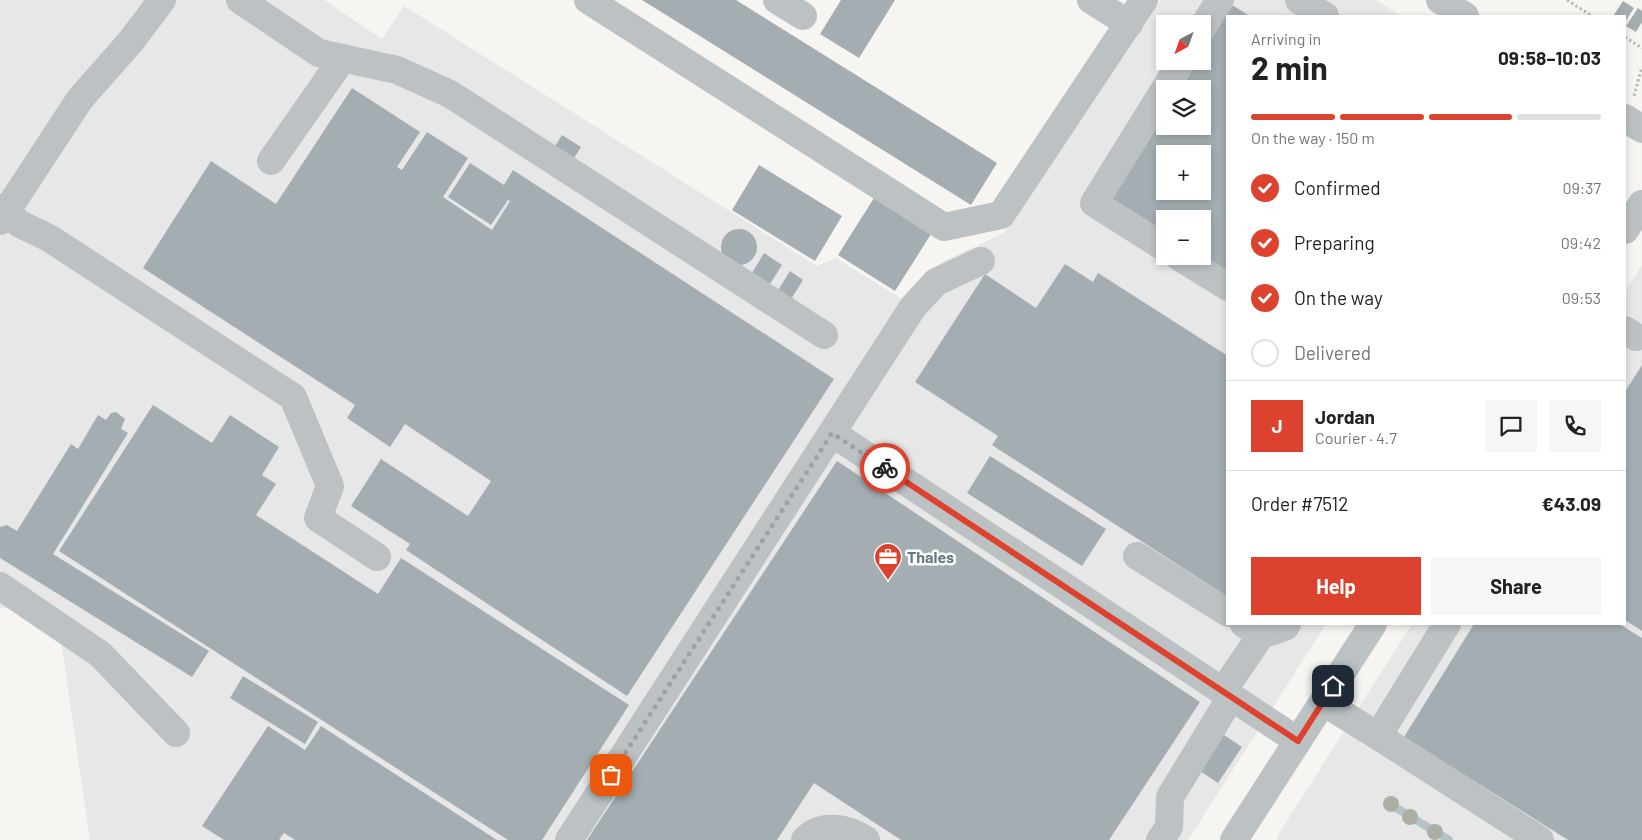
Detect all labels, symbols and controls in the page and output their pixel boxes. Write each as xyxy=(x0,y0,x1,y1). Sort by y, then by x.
north arrow xyxy=(1156,15,1211,70)
map controls xyxy=(1156,15,1211,265)
text: Arriving in xyxy=(1251,29,1321,48)
text: 09:58–10:03 xyxy=(1498,46,1601,69)
text: 2 min xyxy=(1251,48,1328,86)
button: layers xyxy=(1156,80,1211,135)
text: On the way · 150 m xyxy=(1251,128,1375,147)
button: + xyxy=(1156,145,1211,200)
icon: check xyxy=(1251,174,1279,202)
text: Confirmed xyxy=(1294,176,1381,199)
text: 09:37 xyxy=(1562,178,1601,197)
button: − xyxy=(1156,210,1211,265)
icon: check xyxy=(1251,229,1279,257)
text: Preparing xyxy=(1294,231,1375,254)
text: 09:42 xyxy=(1561,233,1601,252)
icon: check xyxy=(1251,284,1279,312)
text: On the way xyxy=(1294,286,1383,309)
text: 09:53 xyxy=(1562,288,1601,307)
text: Delivered xyxy=(1294,341,1371,364)
button: chat xyxy=(1485,400,1537,452)
button: phone xyxy=(1549,400,1601,452)
text: Jordan xyxy=(1315,405,1375,428)
text: J xyxy=(1271,414,1283,437)
text: Courier · 4.7 xyxy=(1315,428,1397,447)
courier xyxy=(860,443,910,493)
icon: bike xyxy=(871,454,899,482)
text: Order #7512 xyxy=(1251,492,1348,515)
text: €43.09 xyxy=(1542,492,1601,515)
office icon: Thales xyxy=(873,542,903,581)
place label: Thales xyxy=(907,547,954,566)
button: Help xyxy=(1251,557,1421,615)
button: Share xyxy=(1431,557,1601,615)
pin xyxy=(1312,665,1354,707)
icon: home xyxy=(1319,672,1347,700)
pin xyxy=(590,754,632,796)
icon: bag xyxy=(597,761,625,789)

